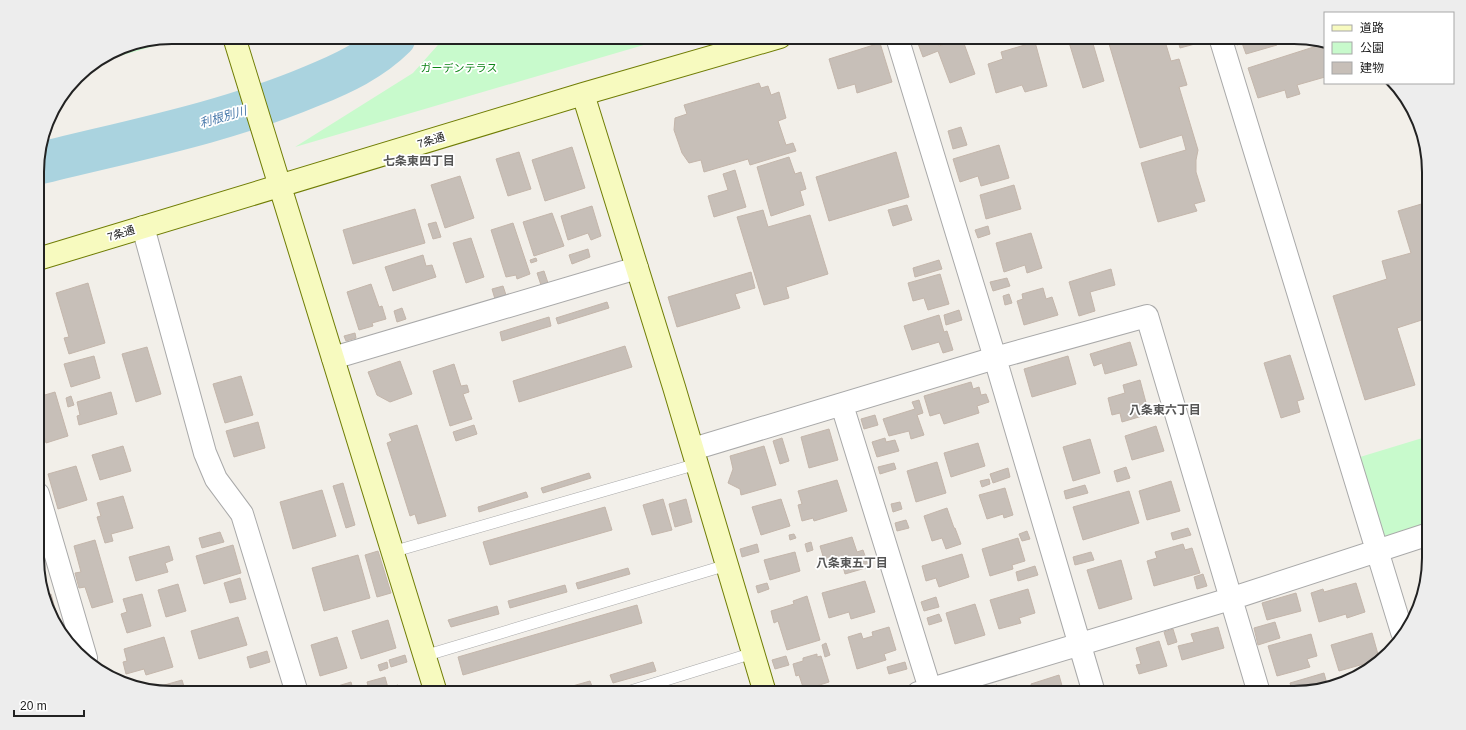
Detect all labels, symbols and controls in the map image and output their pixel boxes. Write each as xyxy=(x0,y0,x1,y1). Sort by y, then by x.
legend xyxy=(1324,12,1454,84)
text: 道路 xyxy=(1360,21,1384,35)
text: 公園 xyxy=(1360,41,1384,55)
text: 建物 xyxy=(1360,61,1384,75)
park label: ガーデンテラス xyxy=(421,62,497,74)
water label: 利根別川 xyxy=(198,103,250,130)
street label: 7条通 xyxy=(416,130,446,150)
district label: 七条東四丁目 xyxy=(383,154,455,168)
street label: 7条通 xyxy=(106,223,136,243)
district label: 八条東六丁目 xyxy=(1129,403,1201,417)
district label: 八条東五丁目 xyxy=(816,556,888,570)
scale bar xyxy=(14,692,84,718)
text: 20 m xyxy=(20,699,47,713)

